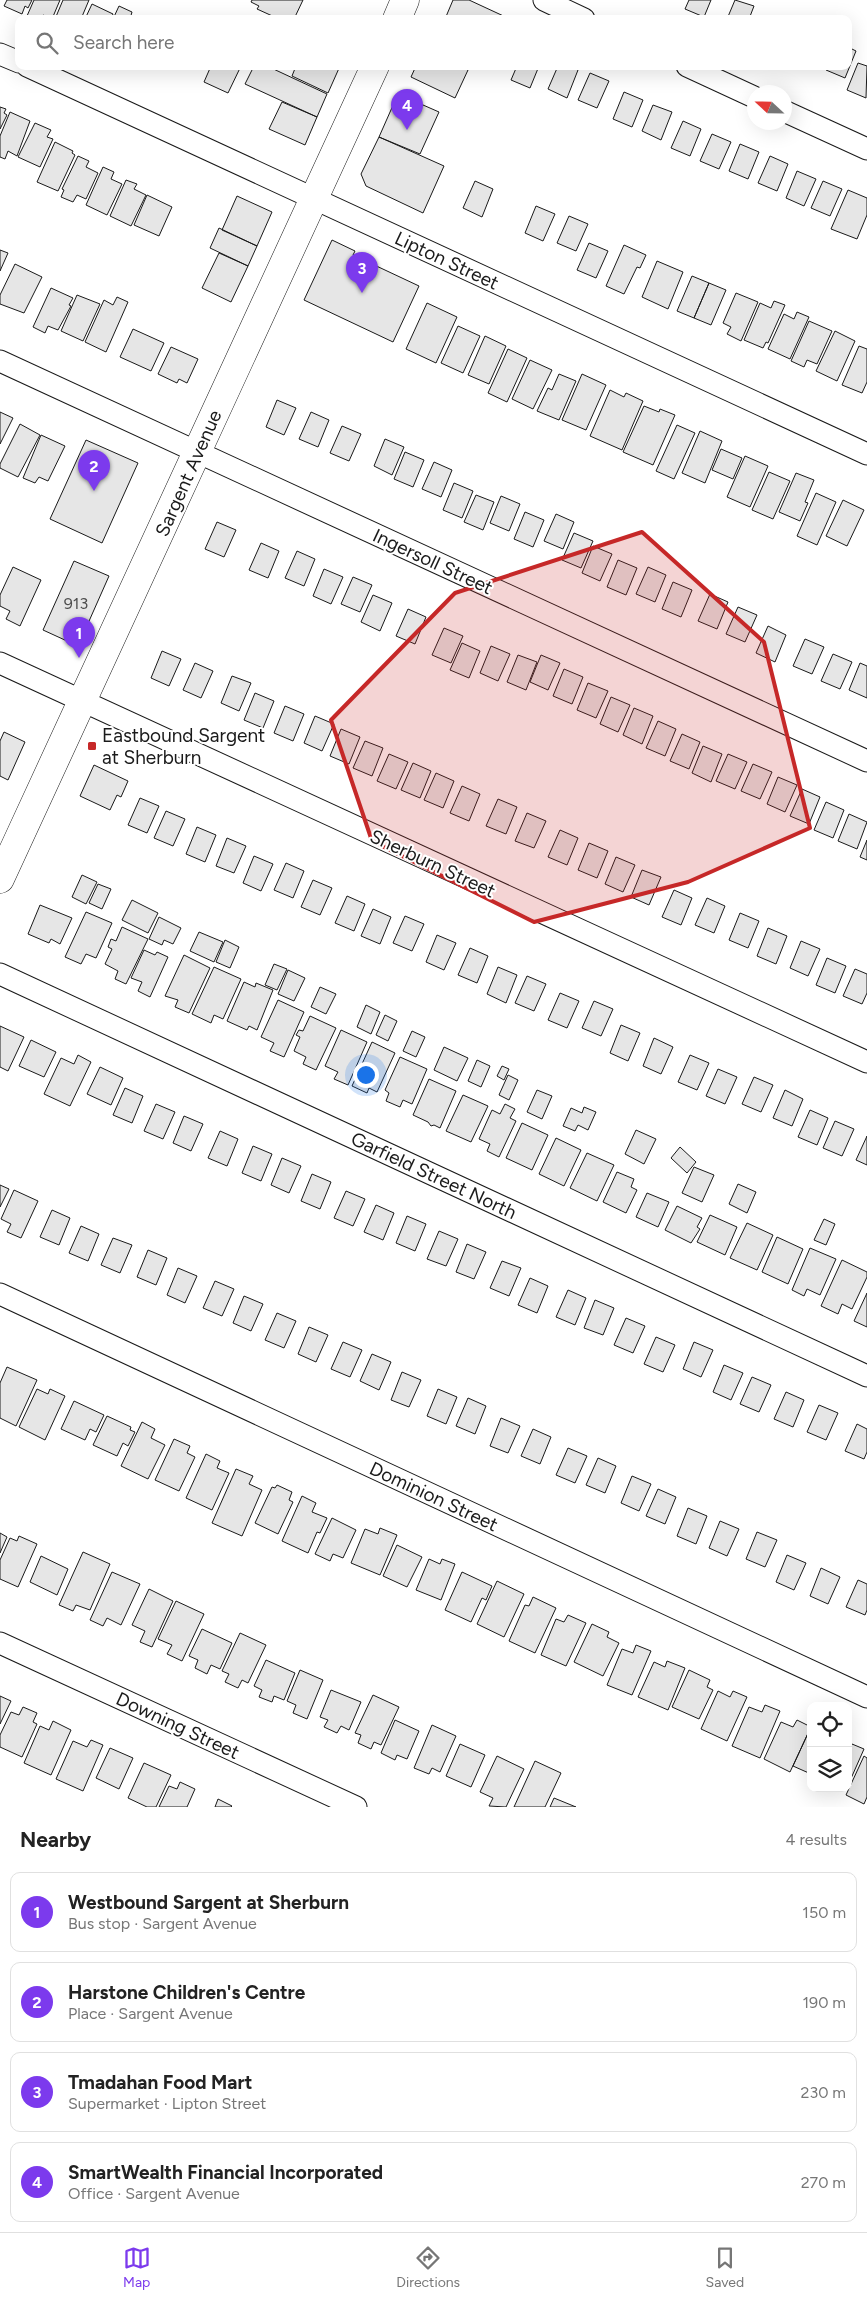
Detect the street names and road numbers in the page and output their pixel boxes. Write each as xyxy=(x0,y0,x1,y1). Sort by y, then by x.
street label: Lipton Street xyxy=(391,226,502,295)
street label: Sargent Avenue xyxy=(150,406,227,540)
street label: Ingersoll Street xyxy=(369,524,496,599)
street label: Sherburn Street xyxy=(366,824,499,903)
street label: Garfield Street North xyxy=(347,1127,520,1224)
street label: Dominion Street xyxy=(366,1457,502,1536)
street label: Downing Street xyxy=(112,1687,243,1764)

